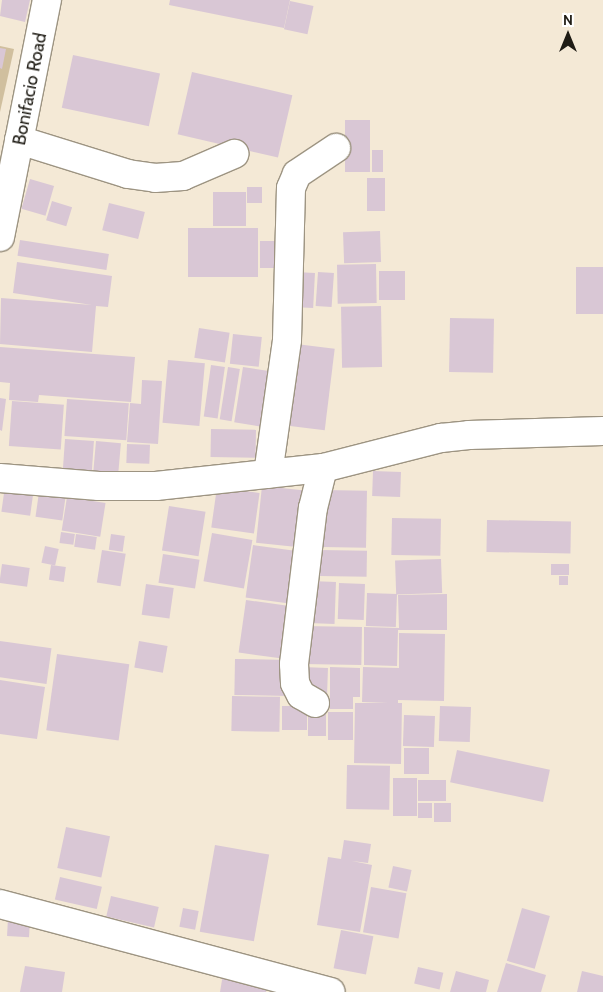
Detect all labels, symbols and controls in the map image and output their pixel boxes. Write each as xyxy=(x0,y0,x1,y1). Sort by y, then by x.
north arrow xyxy=(543,10,593,60)
text: N xyxy=(563,11,573,29)
street label: Bonifacio Road xyxy=(9,31,51,147)

